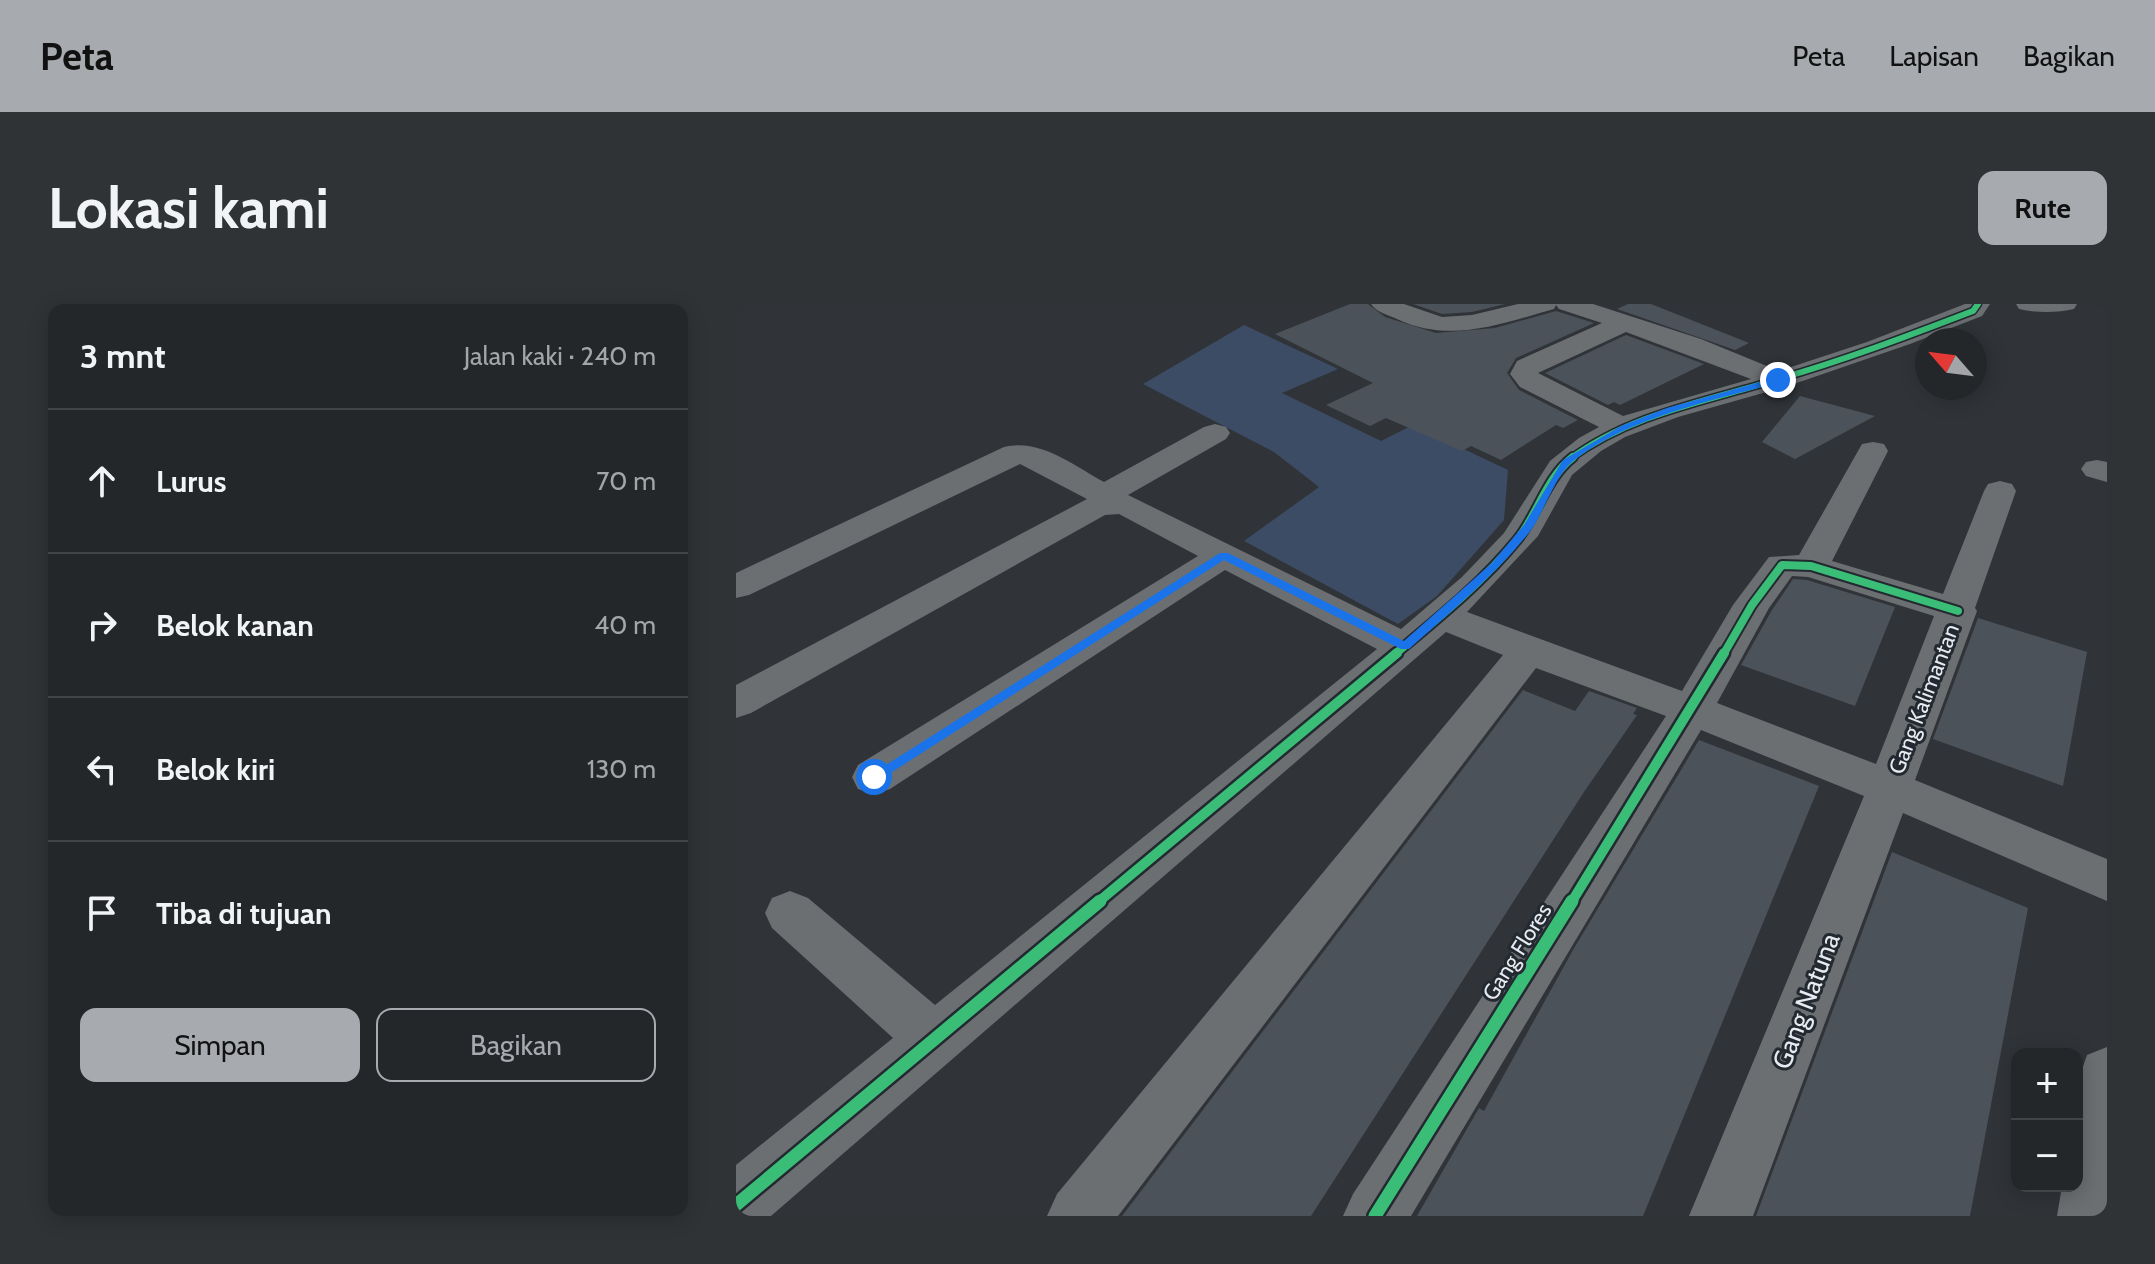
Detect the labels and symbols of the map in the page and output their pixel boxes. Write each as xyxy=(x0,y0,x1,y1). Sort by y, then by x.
north arrow xyxy=(1915,328,1987,400)
route end xyxy=(1760,362,1796,398)
street label: Gang Kalimantan xyxy=(1883,620,1965,778)
route start xyxy=(856,759,892,795)
street label: Gang Flores xyxy=(1477,899,1557,1005)
street label: Gang Natuna xyxy=(1765,928,1847,1073)

